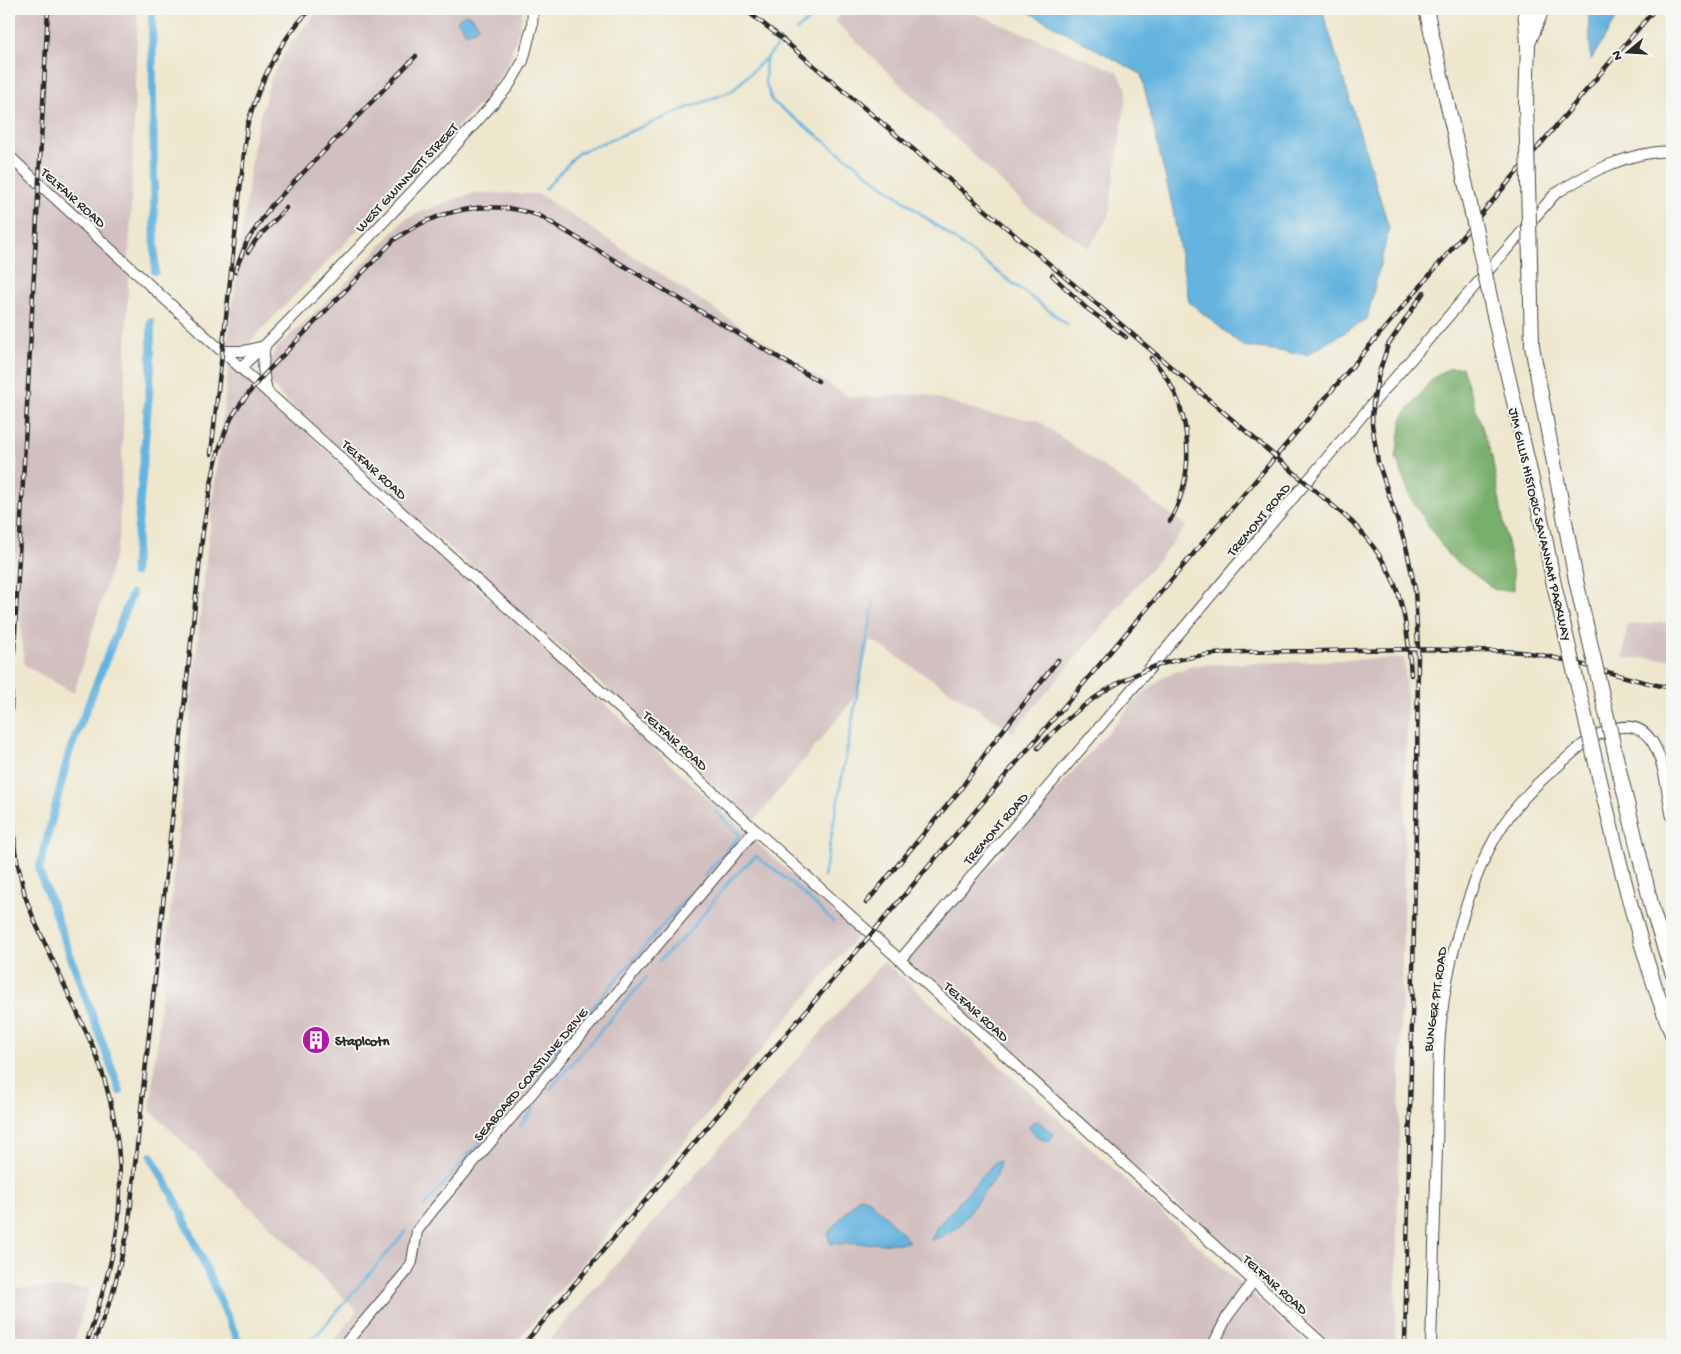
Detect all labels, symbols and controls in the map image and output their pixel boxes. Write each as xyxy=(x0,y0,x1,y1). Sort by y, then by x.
north arrow xyxy=(1604,28,1654,78)
text: N xyxy=(1609,48,1628,62)
street label: WEST GWINNETT STREET xyxy=(353,120,463,237)
street label: TELFAIR ROAD xyxy=(35,164,109,233)
street label: JIM GILLIS HISTORIC SAVANNAH PARKWAY xyxy=(1503,406,1574,643)
street label: TELFAIR ROAD xyxy=(336,436,410,505)
street label: TREMONT ROAD xyxy=(1224,480,1296,562)
street label: TELFAIR ROAD xyxy=(637,707,711,776)
street label: TREMONT ROAD xyxy=(960,789,1034,870)
street label: BUNGER PIT ROAD xyxy=(1421,945,1452,1054)
street label: TELFAIR ROAD xyxy=(938,978,1012,1047)
street label: SEABOARD COASTLINE DRIVE xyxy=(471,1004,594,1146)
building icon: Staplcotn xyxy=(301,1025,331,1055)
place label: Staplcotn xyxy=(335,1034,390,1051)
street label: TELFAIR ROAD xyxy=(1237,1251,1311,1320)

